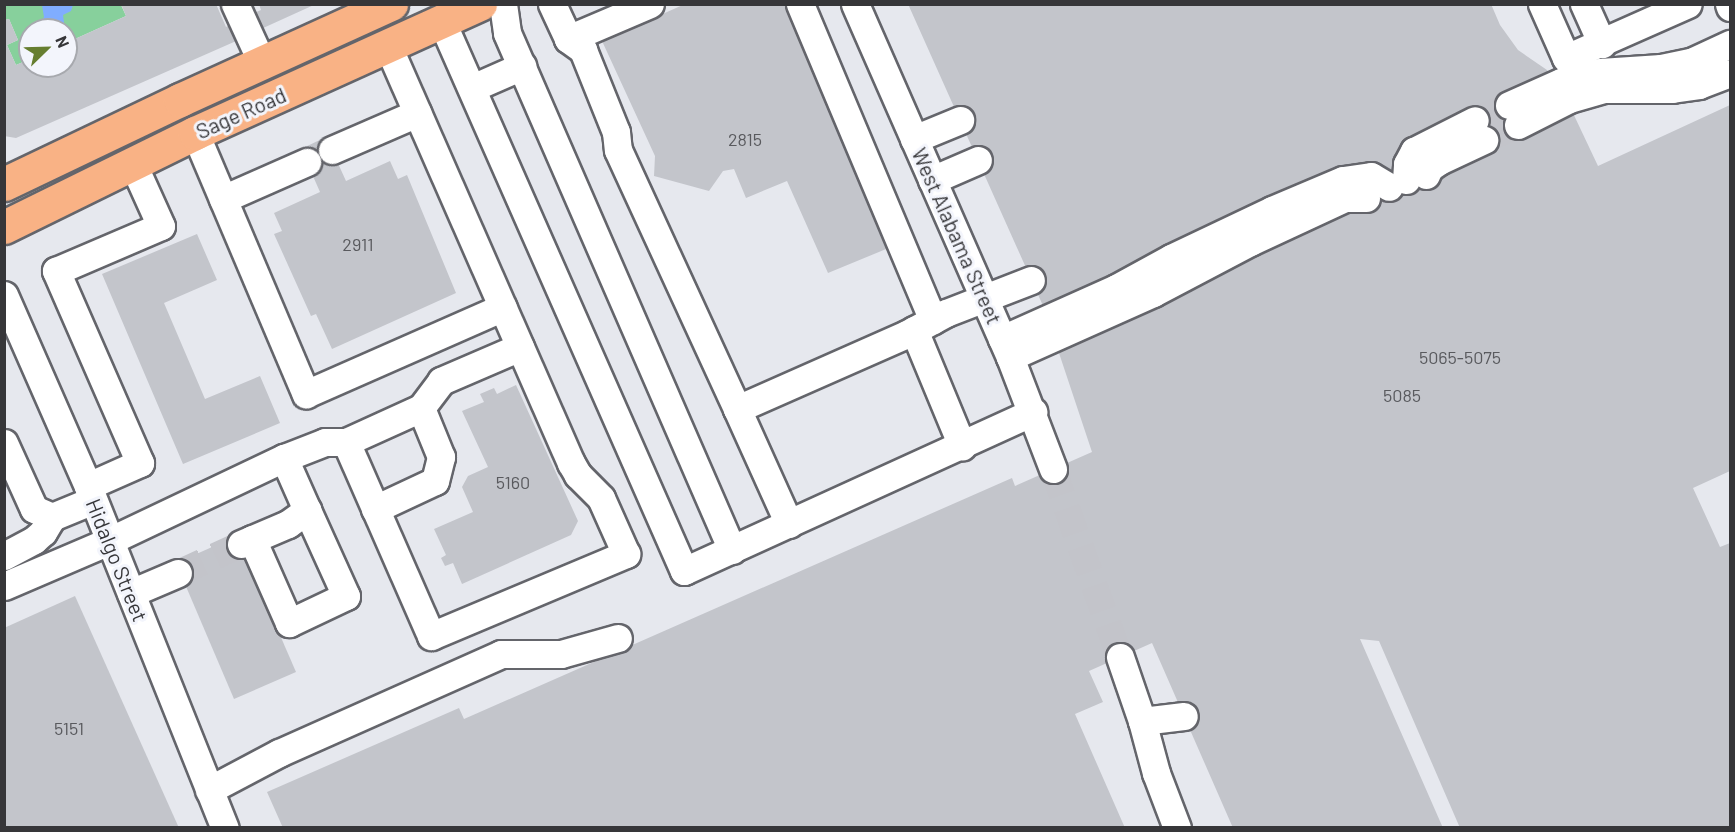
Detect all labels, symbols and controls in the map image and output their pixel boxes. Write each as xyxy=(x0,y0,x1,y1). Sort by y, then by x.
north arrow xyxy=(18,18,78,78)
text: N xyxy=(52,33,74,50)
street label: Sage Road xyxy=(192,82,290,144)
house number: 2815 xyxy=(728,128,762,150)
street label: West Alabama Street xyxy=(907,144,1007,328)
house number: 2911 xyxy=(342,233,374,255)
house number: 5065-5075 xyxy=(1419,346,1501,368)
house number: 5085 xyxy=(1383,384,1421,406)
house number: 5160 xyxy=(496,471,530,493)
street label: Hidalgo Street xyxy=(81,495,153,625)
house number: 5151 xyxy=(54,717,84,739)

